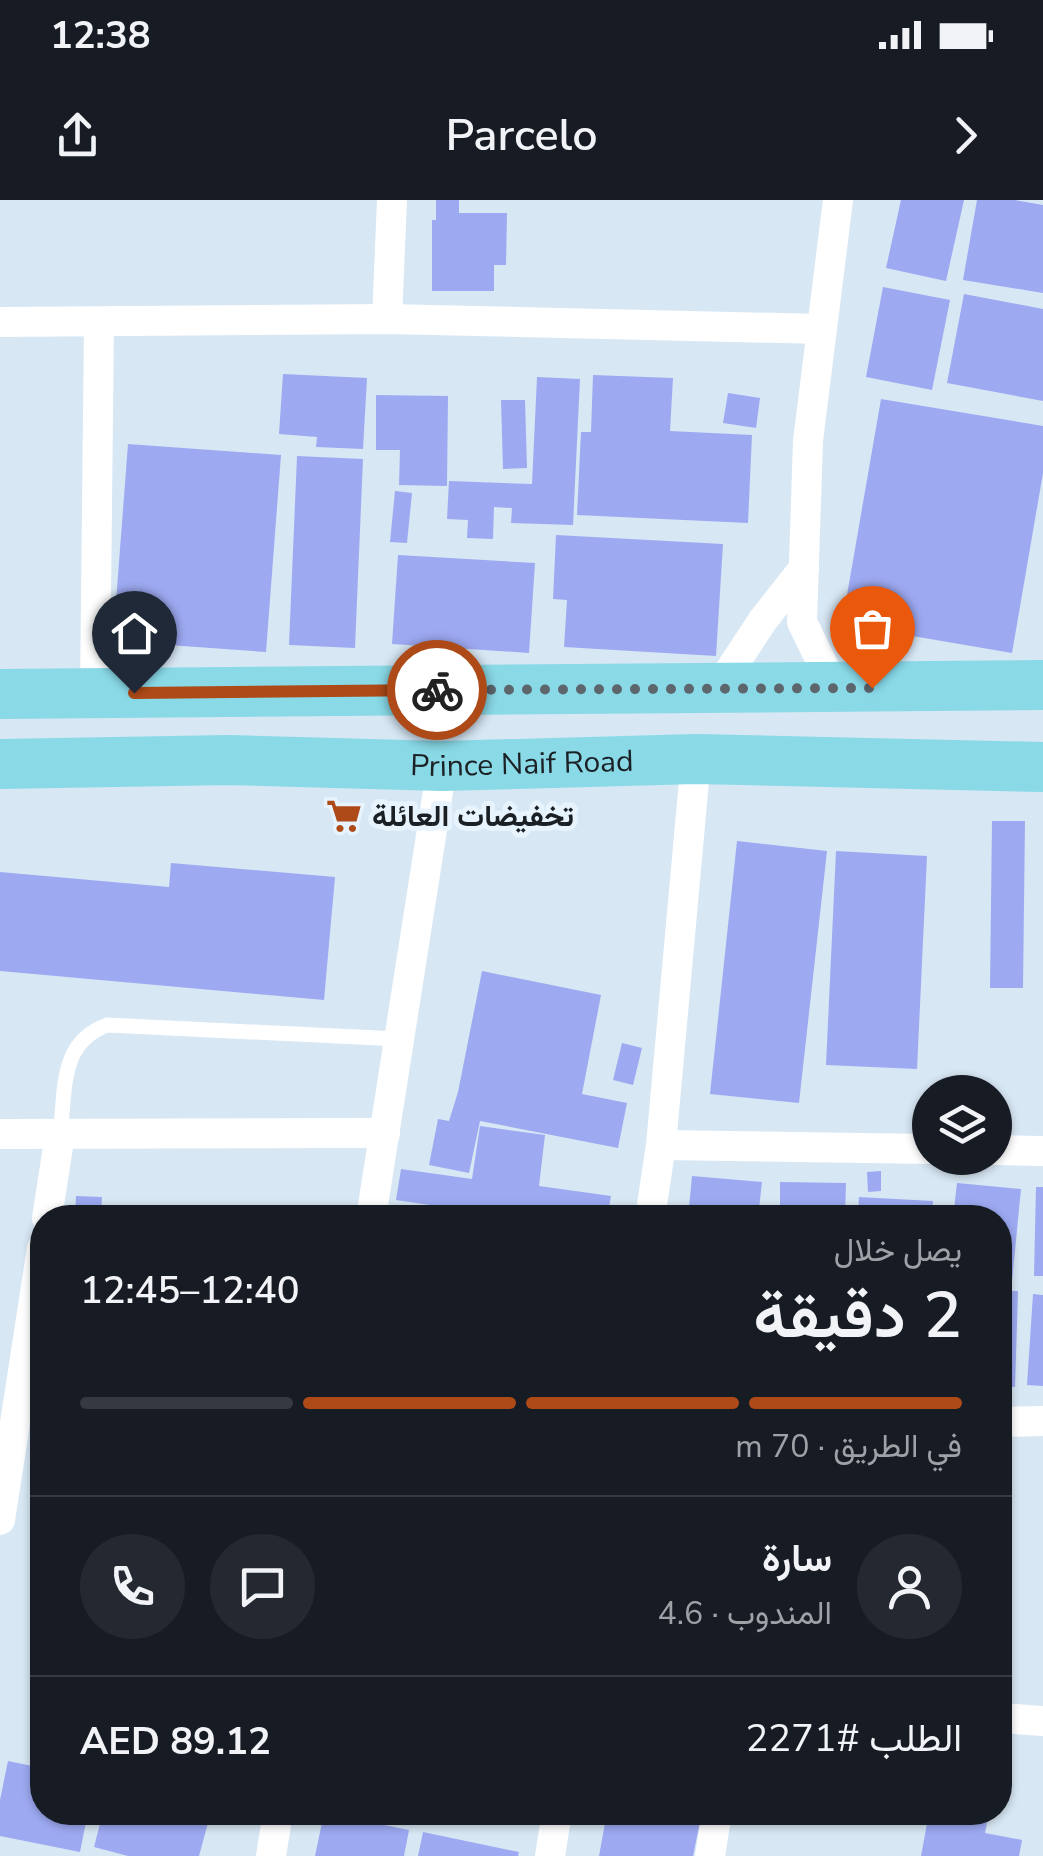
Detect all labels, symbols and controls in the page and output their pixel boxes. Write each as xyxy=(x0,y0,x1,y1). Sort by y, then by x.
text: 12:38 xyxy=(50,10,151,61)
text: Parcelo xyxy=(445,105,598,166)
icon: share xyxy=(50,108,105,163)
icon: forward xyxy=(938,108,993,163)
pin xyxy=(830,586,915,689)
pin xyxy=(92,591,177,694)
icon: bag xyxy=(845,601,900,656)
icon: home xyxy=(107,606,162,661)
courier xyxy=(387,640,487,740)
icon: bike xyxy=(410,663,465,718)
street label: Prince Naif Road xyxy=(410,740,634,787)
place label: تخفيضات العائلة xyxy=(372,796,574,837)
supermarket icon: تخفيضات العائلة xyxy=(325,797,363,835)
map controls xyxy=(912,1075,1012,1175)
button: layers xyxy=(912,1075,1012,1175)
text: يصل خلال xyxy=(834,1229,962,1272)
text: 12:40–12:45 xyxy=(80,1265,299,1316)
text: 2 دقيقة xyxy=(753,1271,962,1360)
text: في الطريق · 70 m xyxy=(735,1425,962,1468)
text: سارة xyxy=(762,1533,832,1584)
button: phone xyxy=(80,1534,185,1639)
button: chat xyxy=(210,1534,315,1639)
button: person xyxy=(857,1534,962,1639)
text: المندوب · 4.6 xyxy=(658,1592,832,1635)
text: الطلب #2271 xyxy=(745,1713,962,1764)
text: AED 89.12 xyxy=(80,1716,271,1767)

